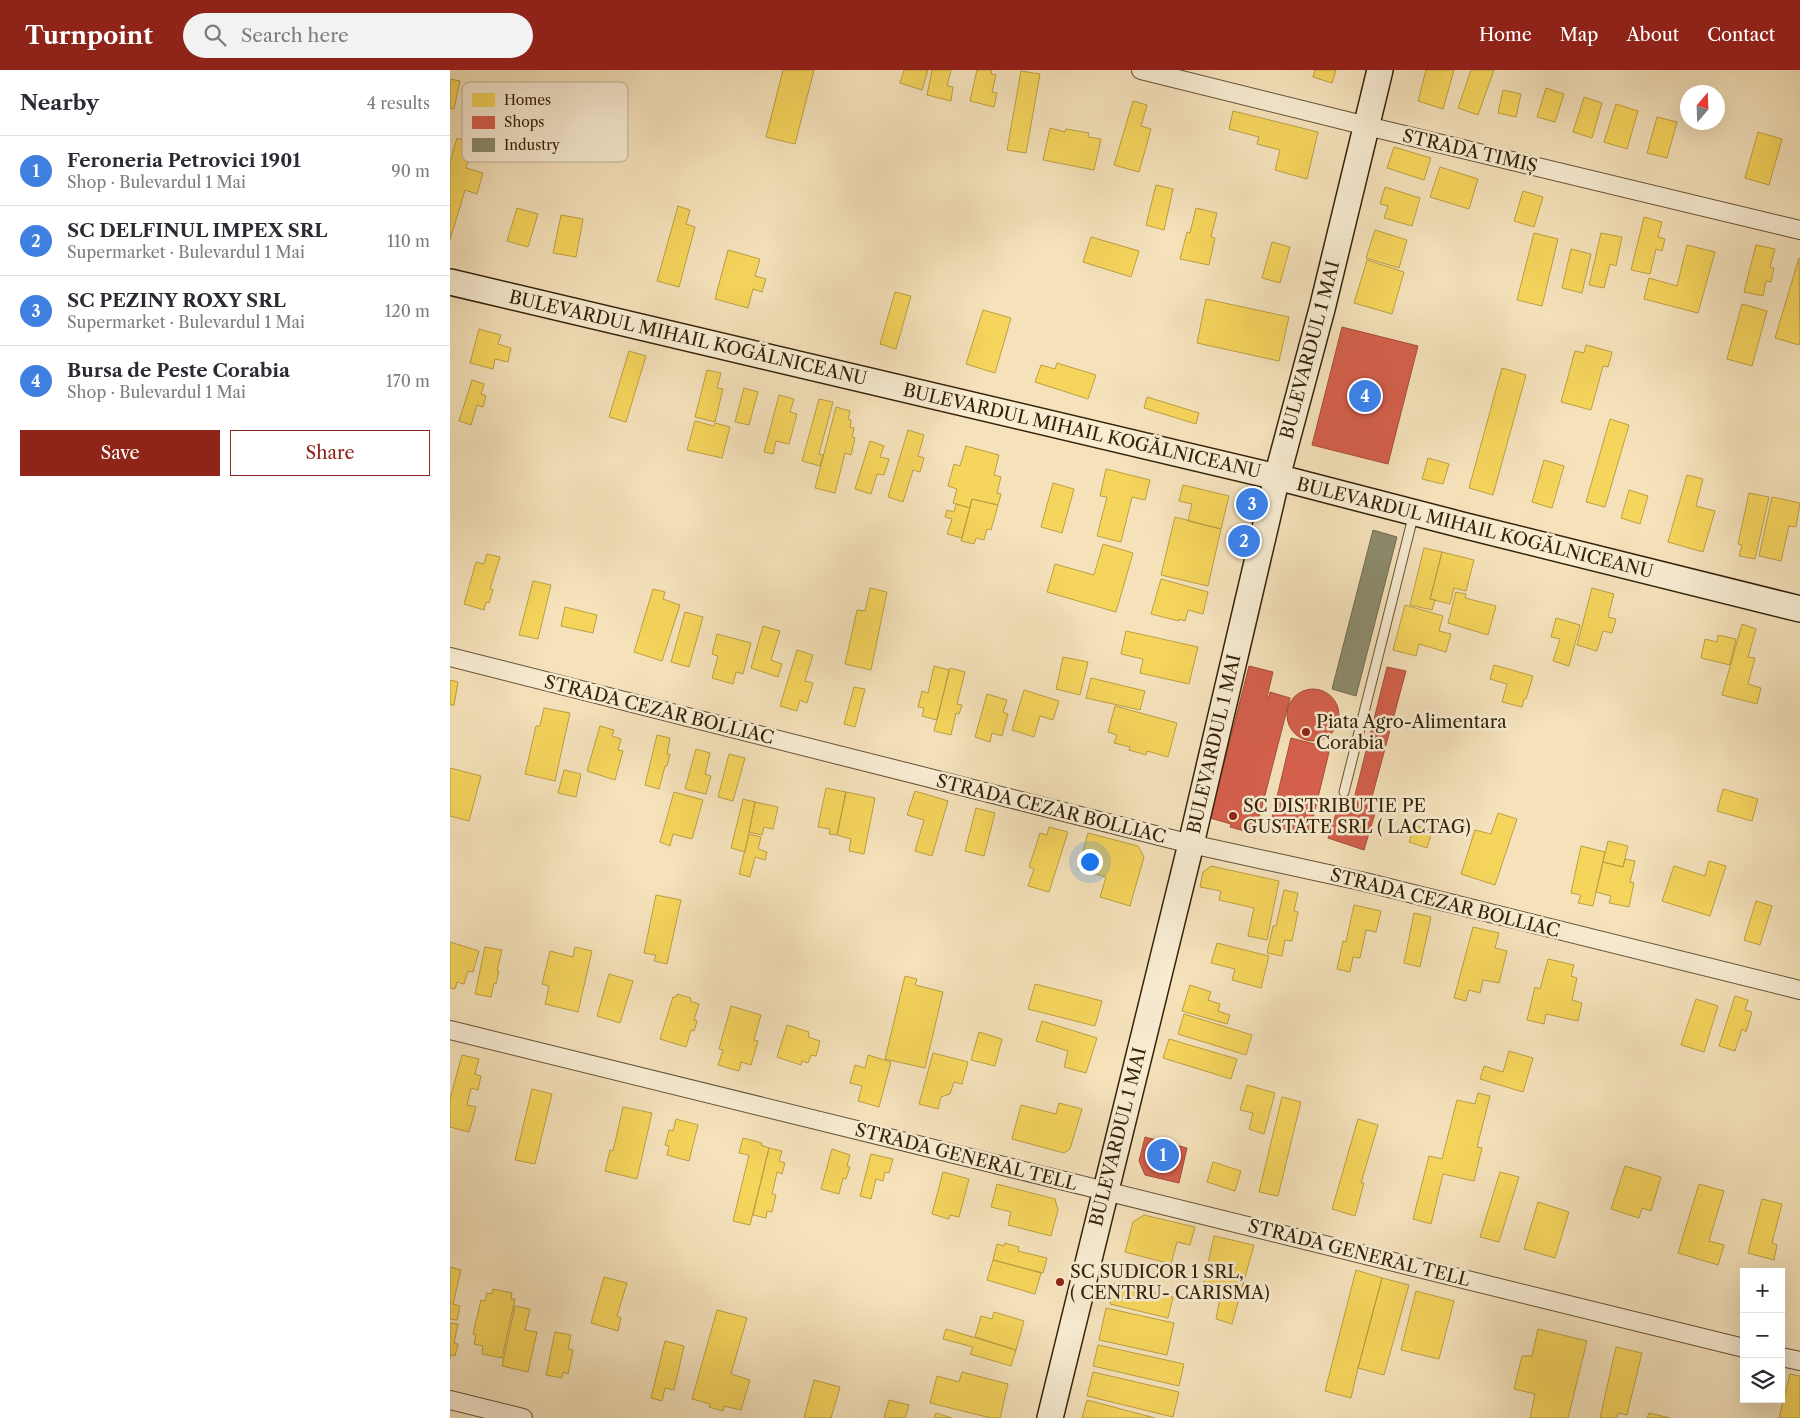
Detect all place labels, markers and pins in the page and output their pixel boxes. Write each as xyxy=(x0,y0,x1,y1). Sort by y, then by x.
pin: 4 xyxy=(1349,377,1381,415)
pin: 3 xyxy=(1236,485,1268,523)
pin: 2 xyxy=(1228,522,1260,560)
place label: Piata Agro-Alimentara Corabia xyxy=(1316,711,1507,754)
marker: Piata Agro-Alimentara Corabia xyxy=(1300,726,1312,738)
place label: SC DISTRIBUTIE PE GUSTATE SRL ( LACTAG) xyxy=(1243,795,1471,838)
marker: SC DISTRIBUTIE PE GUSTATE SRL ( LACTAG) xyxy=(1227,810,1239,822)
pin: 1 xyxy=(1147,1136,1179,1174)
place label: SC SUDICOR 1 SRL, ( CENTRU- CARISMA) xyxy=(1070,1261,1270,1304)
marker: SC SUDICOR 1 SRL, ( CENTRU- CARISMA) xyxy=(1054,1276,1066,1288)

